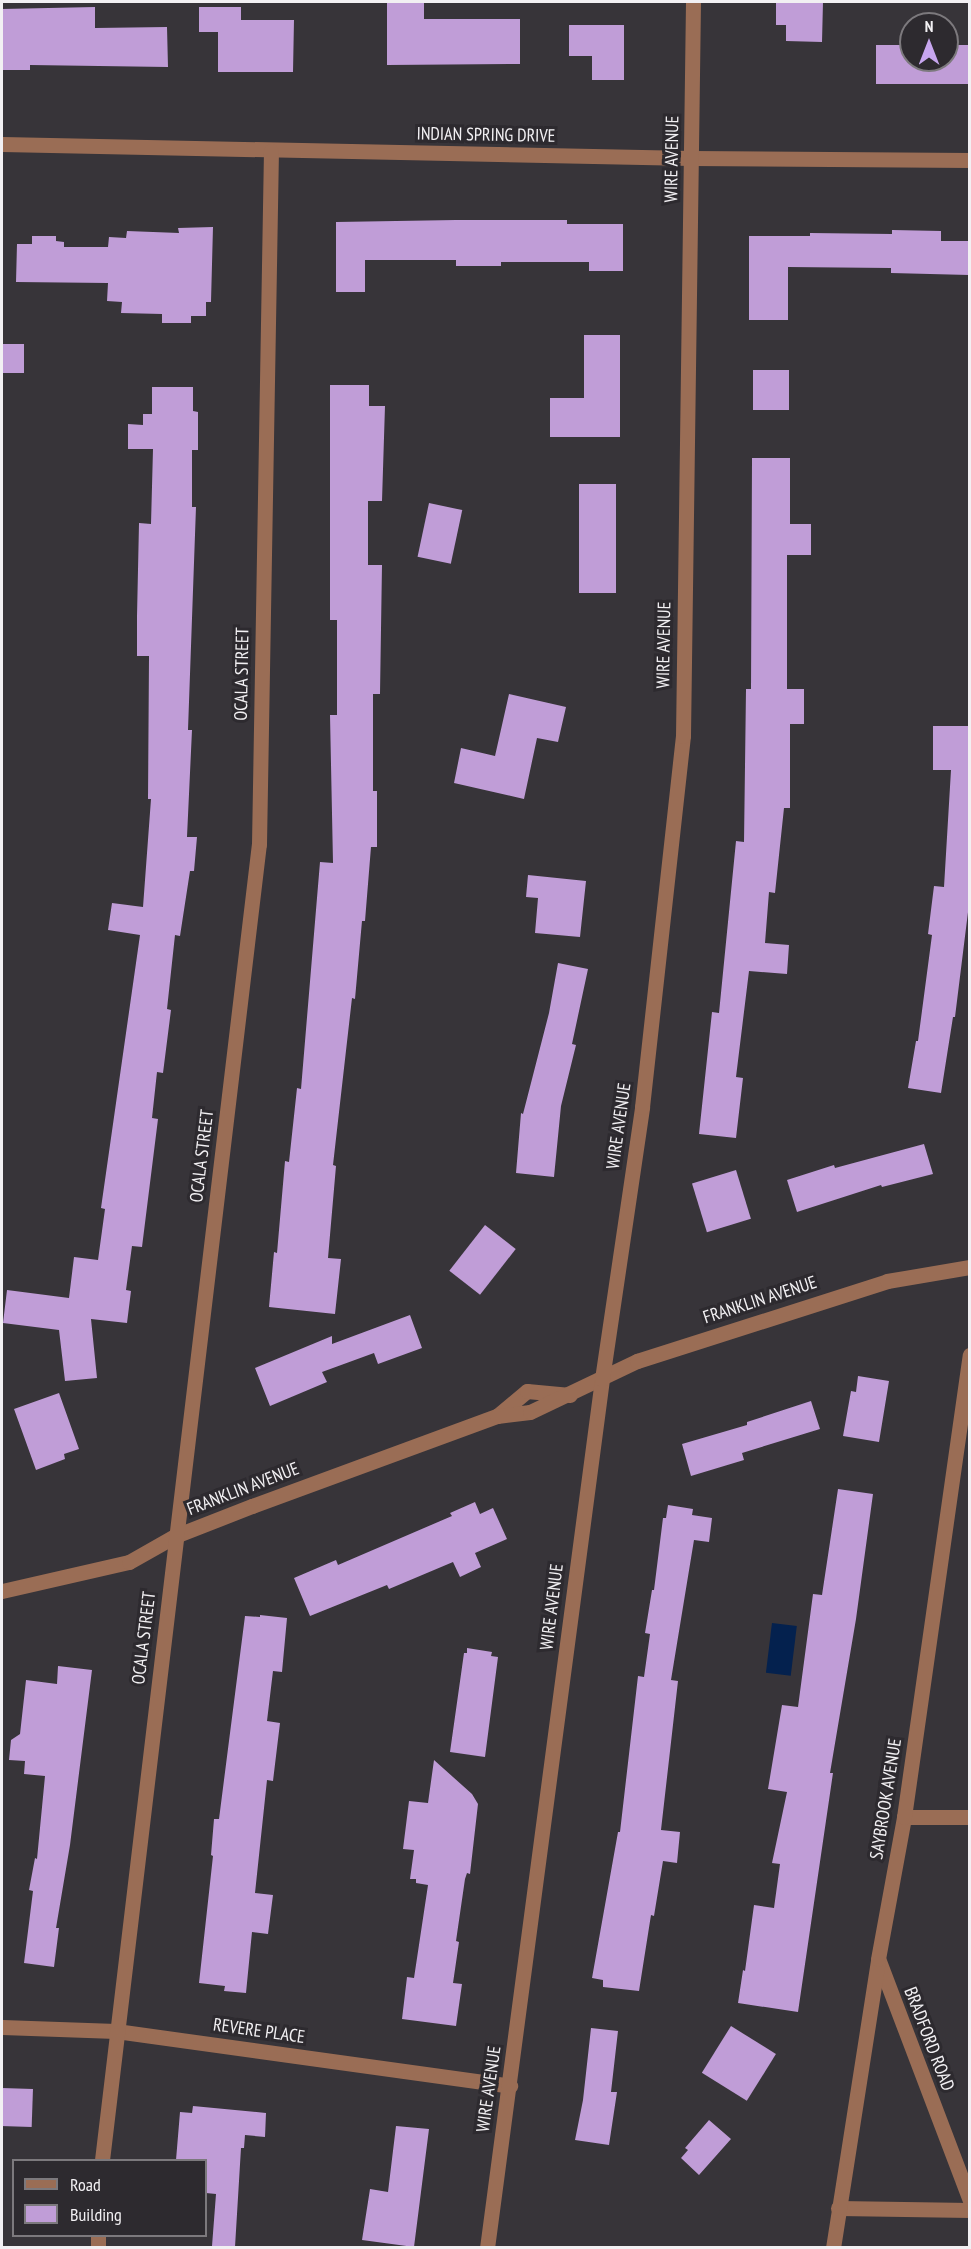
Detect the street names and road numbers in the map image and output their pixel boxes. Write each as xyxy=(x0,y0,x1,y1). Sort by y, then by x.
street label: WIRE AVENUE xyxy=(660,115,684,203)
street label: INDIAN SPRING DRIVE xyxy=(416,123,556,147)
street label: WIRE AVENUE xyxy=(652,601,676,689)
street label: OCALA STREET xyxy=(230,627,254,721)
street label: WIRE AVENUE xyxy=(602,1081,636,1171)
street label: OCALA STREET xyxy=(186,1108,218,1204)
street label: FRANKLIN AVENUE xyxy=(700,1271,820,1329)
street label: FRANKLIN AVENUE xyxy=(184,1458,302,1520)
street label: WIRE AVENUE xyxy=(536,1562,568,1652)
street label: OCALA STREET xyxy=(128,1590,160,1686)
street label: SAYBROOK AVENUE xyxy=(866,1737,906,1861)
street label: BRADFORD ROAD xyxy=(899,1984,959,2094)
street label: REVERE PLACE xyxy=(212,2014,306,2048)
street label: WIRE AVENUE xyxy=(472,2044,506,2134)

